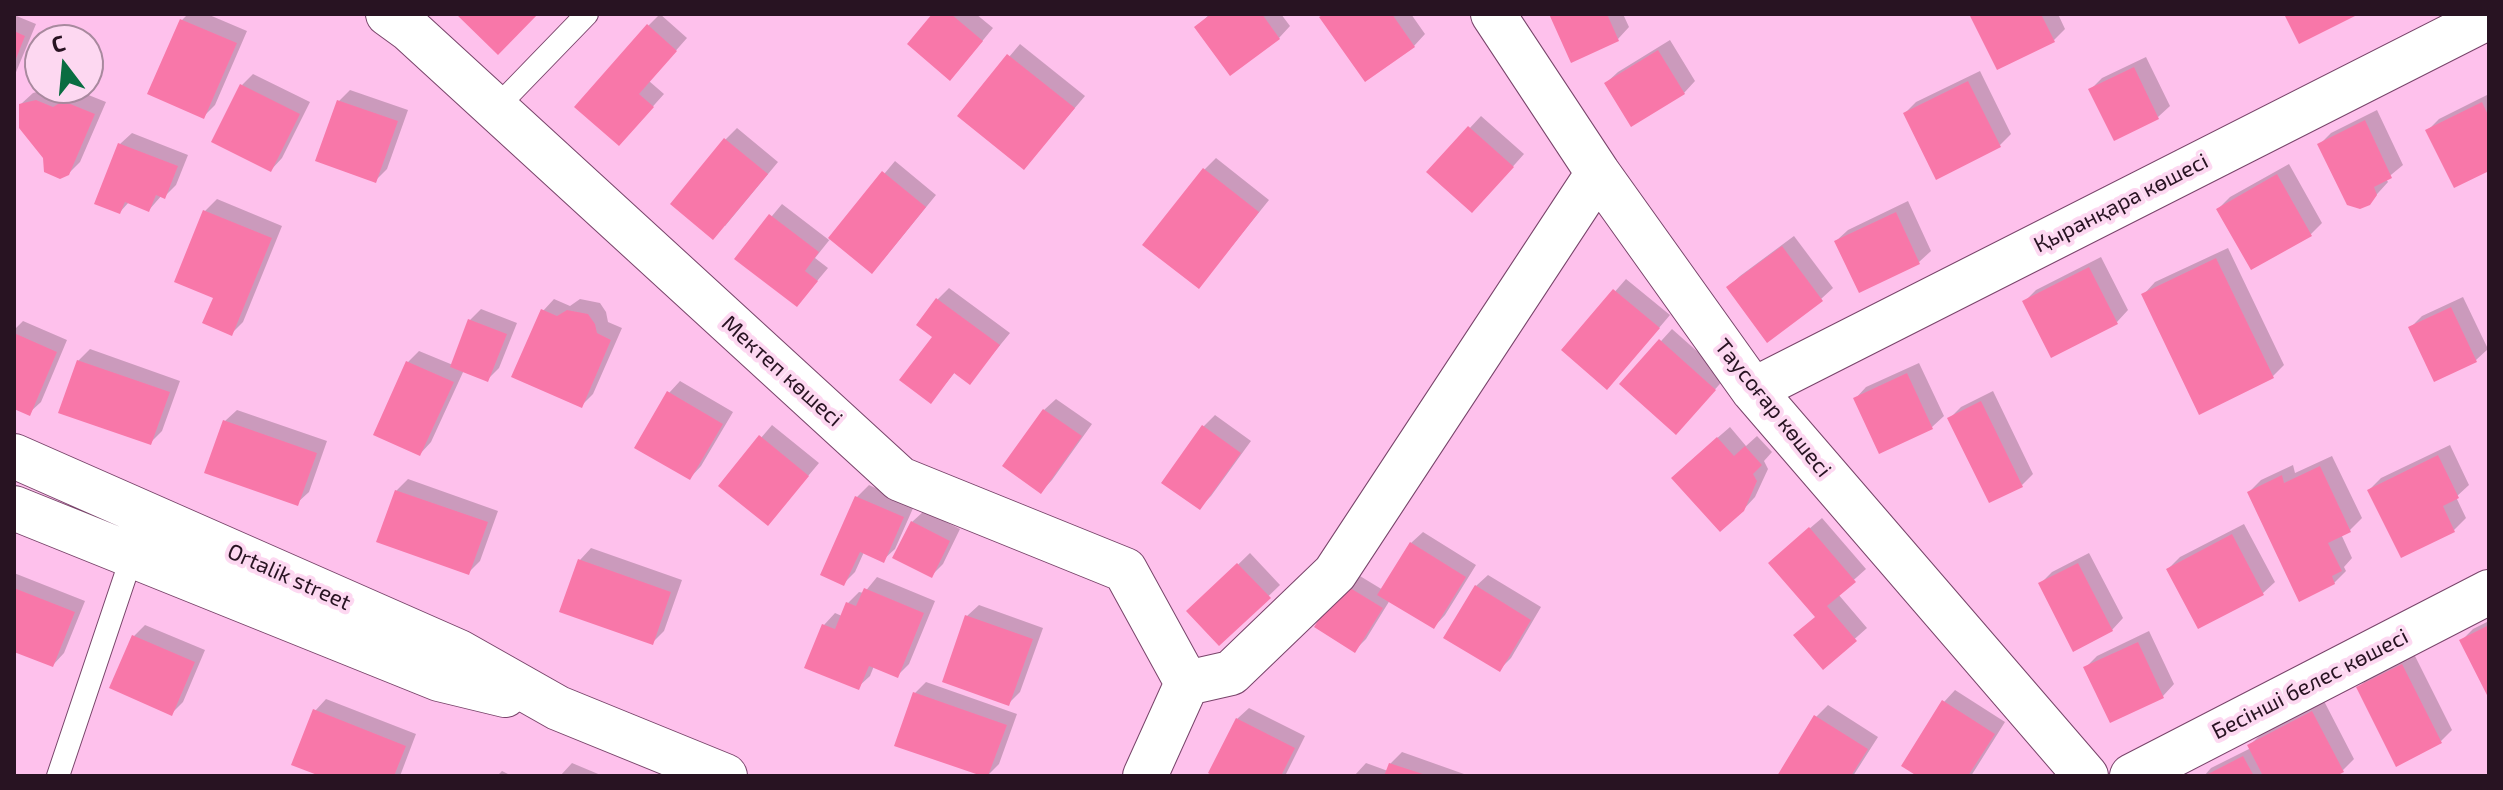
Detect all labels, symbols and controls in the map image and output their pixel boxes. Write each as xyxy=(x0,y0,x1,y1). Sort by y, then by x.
north arrow xyxy=(24,24,104,104)
text: С xyxy=(48,29,68,57)
street label: Қыранқара көшесі xyxy=(2030,148,2212,258)
street label: Мектеп көшесі xyxy=(716,310,848,432)
street label: Тауcоғар көшесі xyxy=(1709,334,1837,482)
street label: Ortalik street xyxy=(223,538,355,616)
street label: Бесінші белес көшесі xyxy=(2207,623,2413,745)

